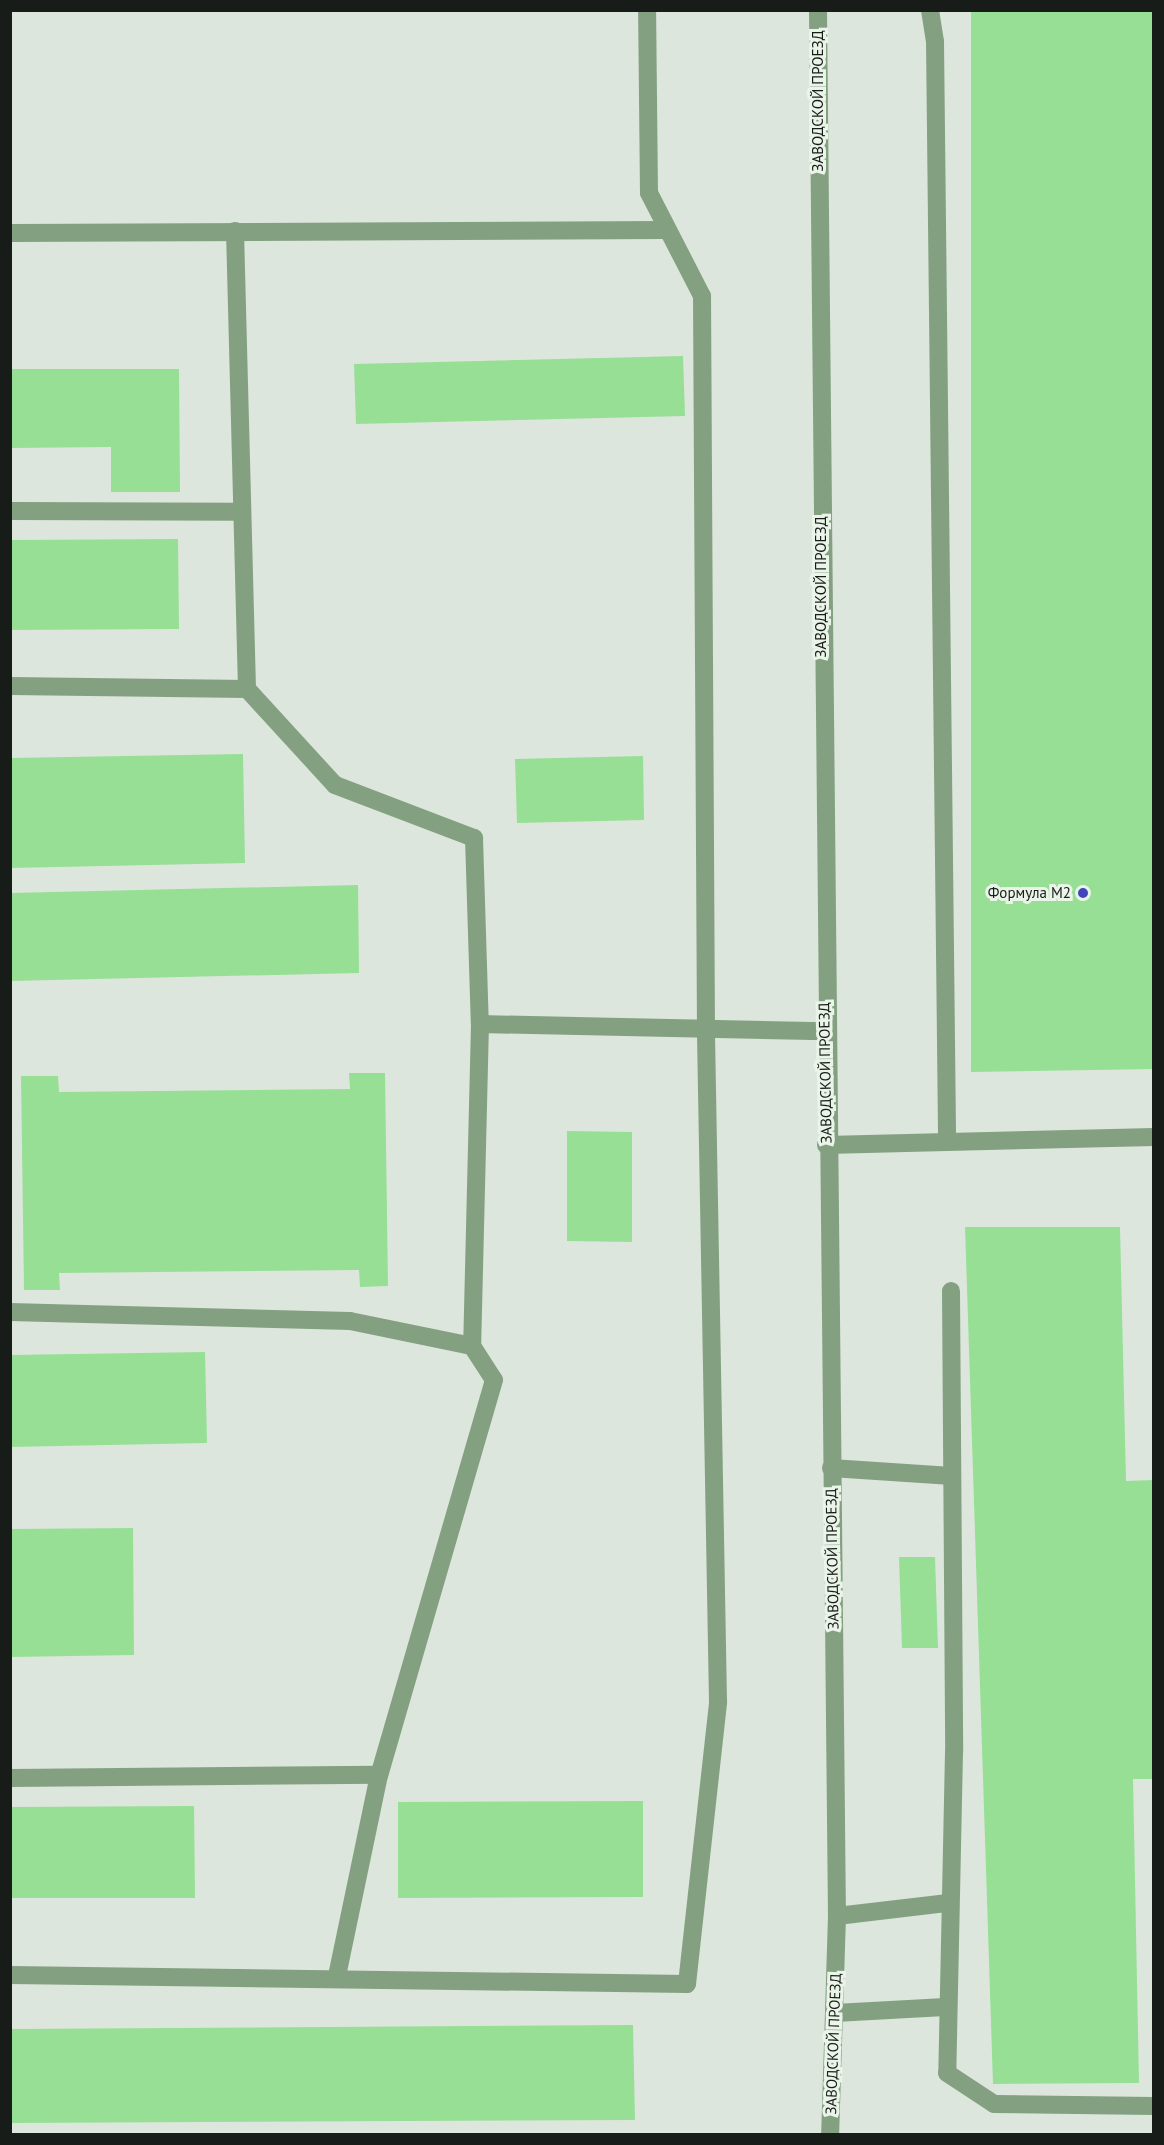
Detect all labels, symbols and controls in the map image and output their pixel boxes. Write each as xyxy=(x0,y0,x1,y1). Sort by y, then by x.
street label: ЗАВОДСКОЙ ПРОЕЗД xyxy=(809,30,827,172)
street label: ЗАВОДСКОЙ ПРОЕЗД xyxy=(812,516,830,658)
place label: Формула М2 xyxy=(988,884,1071,902)
marker: Формула М2 xyxy=(1076,886,1090,900)
street label: ЗАВОДСКОЙ ПРОЕЗД xyxy=(815,1002,835,1144)
street label: ЗАВОДСКОЙ ПРОЕЗД xyxy=(822,1488,842,1630)
street label: ЗАВОДСКОЙ ПРОЕЗД xyxy=(822,1973,844,2115)

